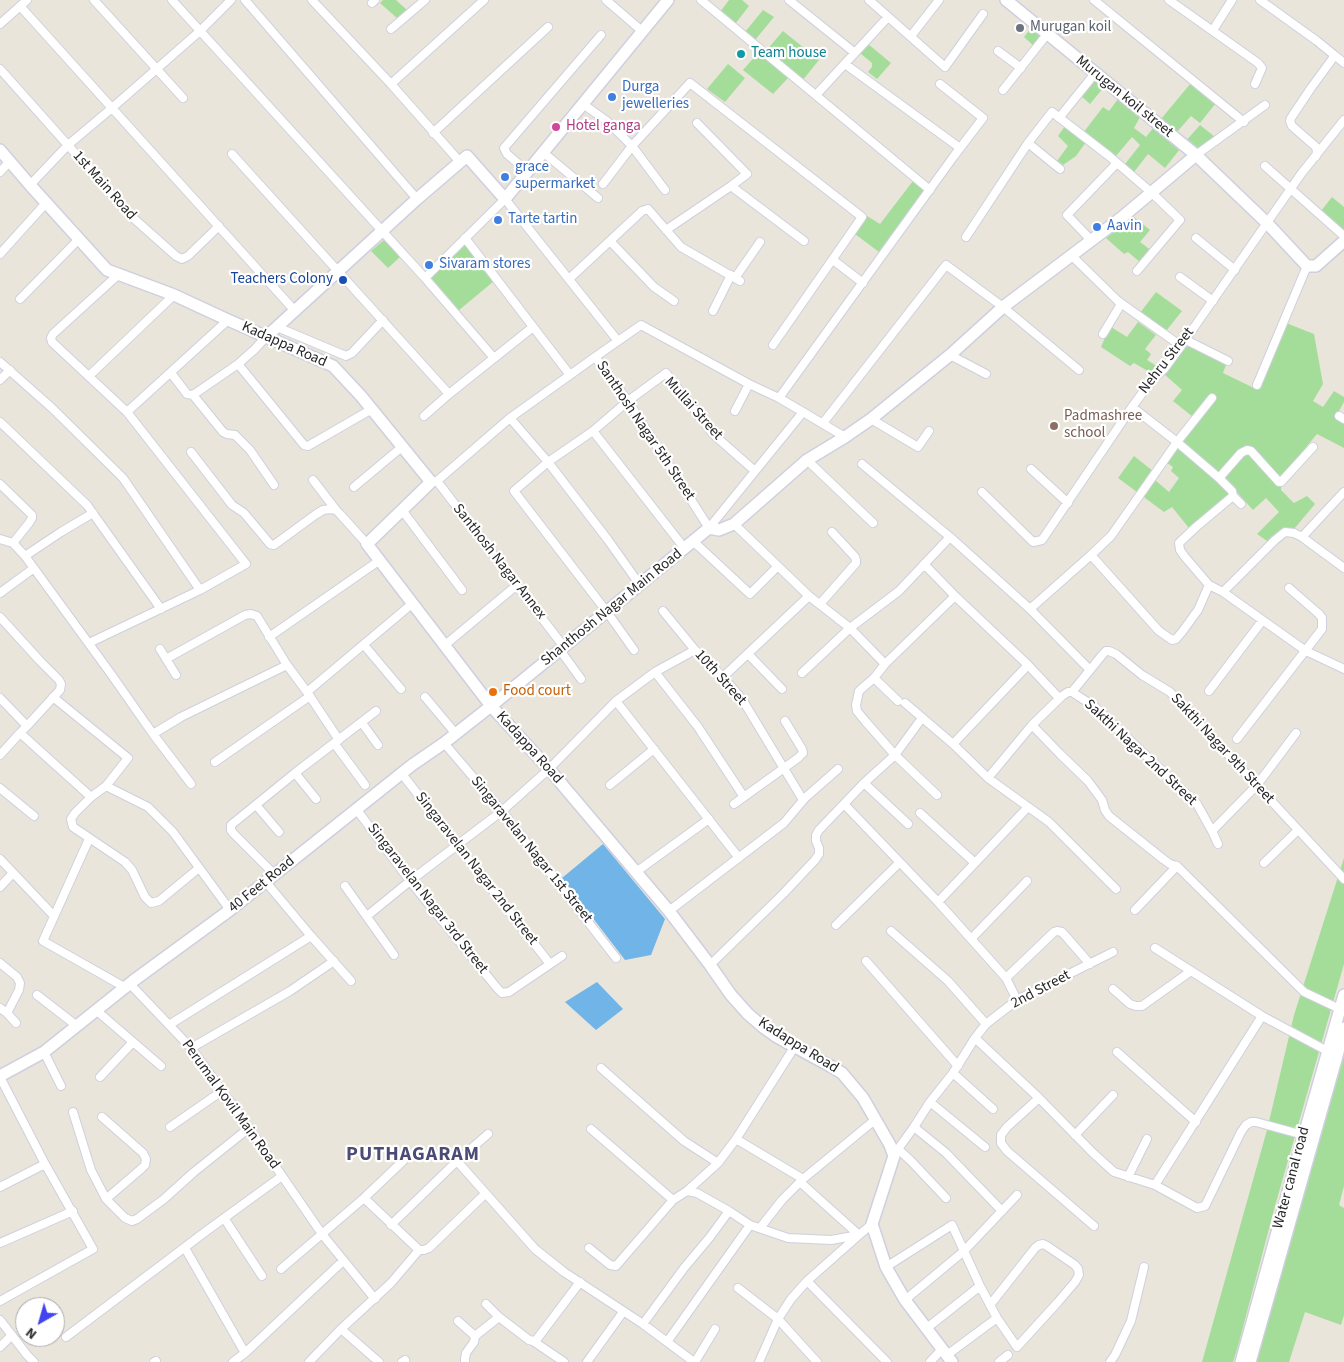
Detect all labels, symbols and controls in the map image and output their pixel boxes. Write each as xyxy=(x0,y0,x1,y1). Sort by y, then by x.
place label: Murugan koil xyxy=(1030,19,1111,37)
marker: Murugan koil xyxy=(1014,22,1026,34)
place label: Team house xyxy=(751,45,826,63)
marker: Team house xyxy=(735,48,747,60)
street label: Murugan koil street xyxy=(1072,52,1176,142)
place label: Durga jewelleries xyxy=(622,79,689,114)
marker: Durga jewelleries xyxy=(606,91,618,103)
place label: Hotel ganga xyxy=(566,118,641,136)
marker: Hotel ganga xyxy=(550,121,562,133)
street label: 1st Main Road xyxy=(68,148,140,224)
place label: grace supermarket xyxy=(515,159,595,194)
marker: grace supermarket xyxy=(499,171,511,183)
place label: Tarte tartin xyxy=(508,211,578,229)
marker: Tarte tartin xyxy=(492,214,504,226)
place label: Aavin xyxy=(1107,218,1142,236)
marker: Aavin xyxy=(1091,221,1103,233)
place label: Sivaram stores xyxy=(439,256,531,274)
marker: Sivaram stores xyxy=(423,259,435,271)
place label: Teachers Colony xyxy=(230,271,333,289)
marker: Teachers Colony xyxy=(337,274,349,286)
street label: Kadappa Road xyxy=(239,318,329,372)
street label: Nehru Street xyxy=(1136,324,1198,398)
street label: Santhosh Nagar 5th Street xyxy=(592,358,698,504)
street label: Mullai Street xyxy=(660,374,726,444)
place label: Padmashree school xyxy=(1064,408,1142,443)
marker: Padmashree school xyxy=(1048,420,1060,432)
street label: Santhosh Nagar Annex xyxy=(448,501,550,623)
street label: Shanthosh Nagar Main Road xyxy=(538,545,686,671)
street label: 10th Street xyxy=(690,646,750,710)
place label: Food court xyxy=(503,683,571,701)
marker: Food court xyxy=(487,686,499,698)
street label: Sakthi Nagar 9th Street xyxy=(1166,690,1278,808)
street label: Sakthi Nagar 2nd Street xyxy=(1080,696,1200,810)
street label: Kadappa Road xyxy=(492,708,566,788)
street label: Singaravelan Nagar 1st Street xyxy=(466,773,596,927)
street label: Singaravelan Nagar 2nd Street xyxy=(411,789,541,949)
street label: Singaravelan Nagar 3rd Street xyxy=(363,820,491,978)
street label: 40 Feet Road xyxy=(225,853,299,917)
street label: 2nd Street xyxy=(1008,967,1074,1013)
street label: Kadappa Road xyxy=(755,1014,841,1078)
street label: Perumal Kovil Main Road xyxy=(177,1037,283,1173)
street label: Water canal road xyxy=(1270,1125,1314,1231)
district label: PUTHAGARAM xyxy=(345,1144,481,1168)
north arrow xyxy=(15,1297,65,1347)
text: N xyxy=(22,1322,41,1344)

